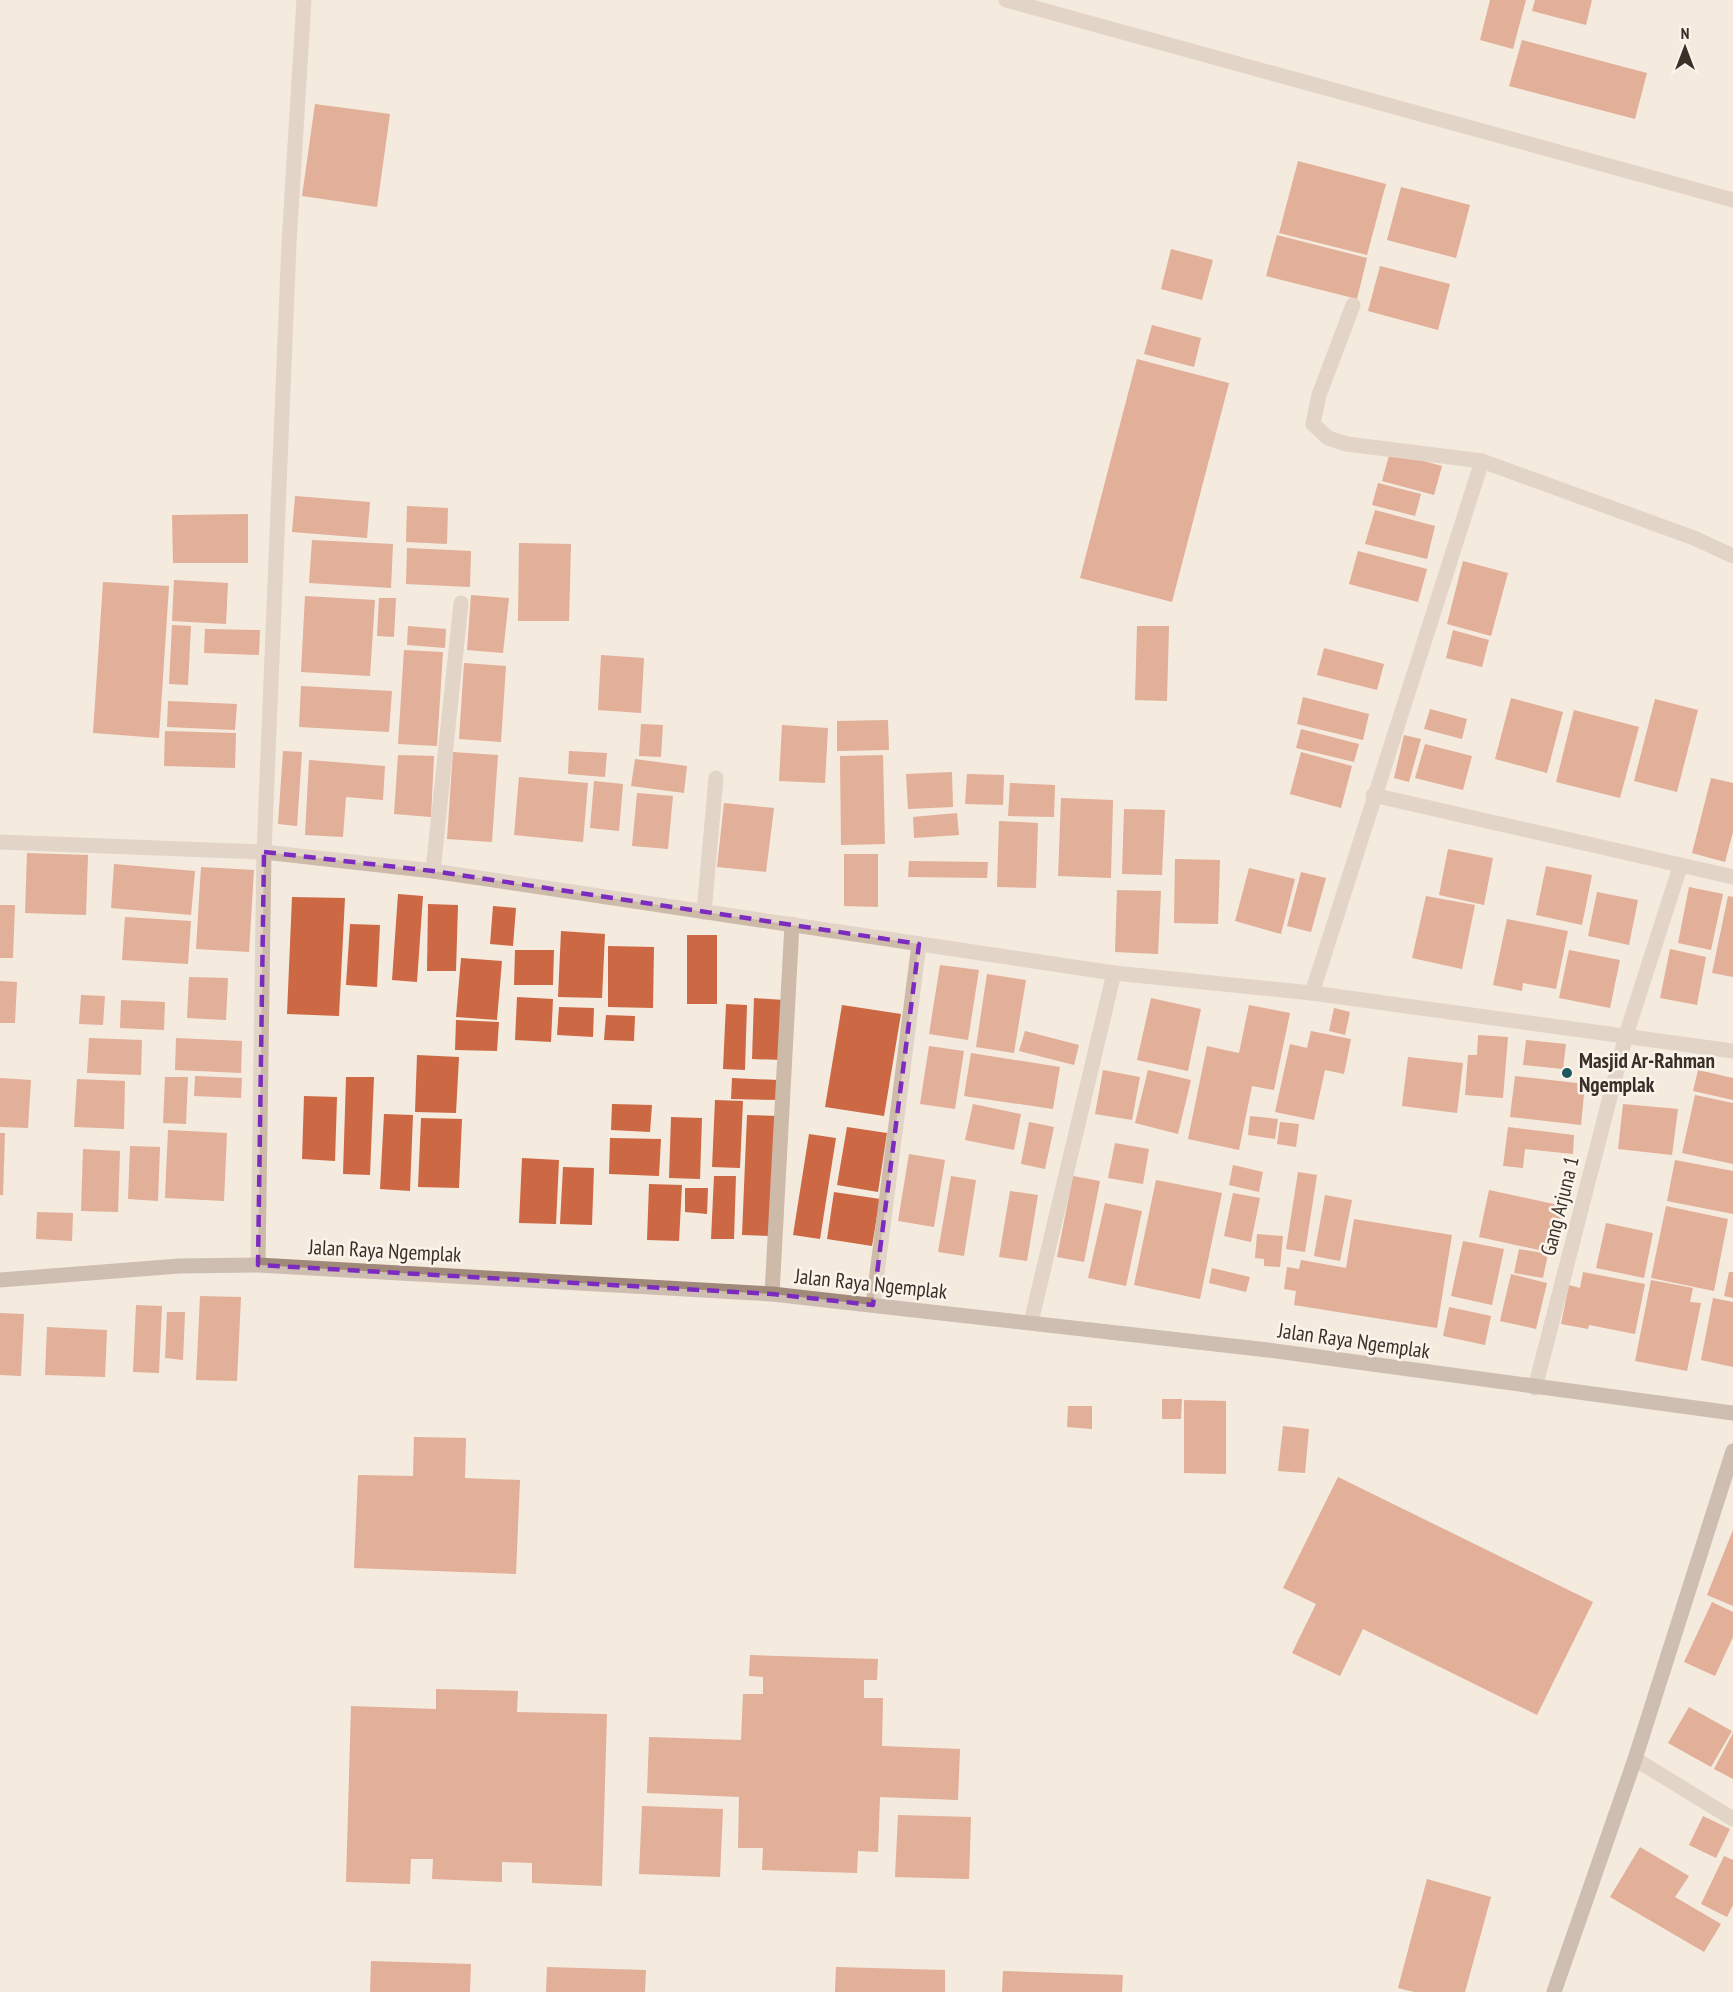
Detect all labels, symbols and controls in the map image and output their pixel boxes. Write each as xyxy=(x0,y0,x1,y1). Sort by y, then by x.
north arrow xyxy=(1655,18,1715,78)
text: N xyxy=(1681,23,1689,43)
place label: Masjid Ar-Rahman Ngemplak xyxy=(1579,1047,1715,1098)
marker: Masjid Ar-Rahman Ngemplak xyxy=(1560,1066,1574,1080)
street label: Gang Arjuna 1 xyxy=(1534,1153,1585,1259)
street label: Jalan Raya Ngemplak xyxy=(307,1233,462,1268)
street label: Jalan Raya Ngemplak xyxy=(793,1262,949,1305)
street label: Jalan Raya Ngemplak xyxy=(1275,1316,1432,1365)

